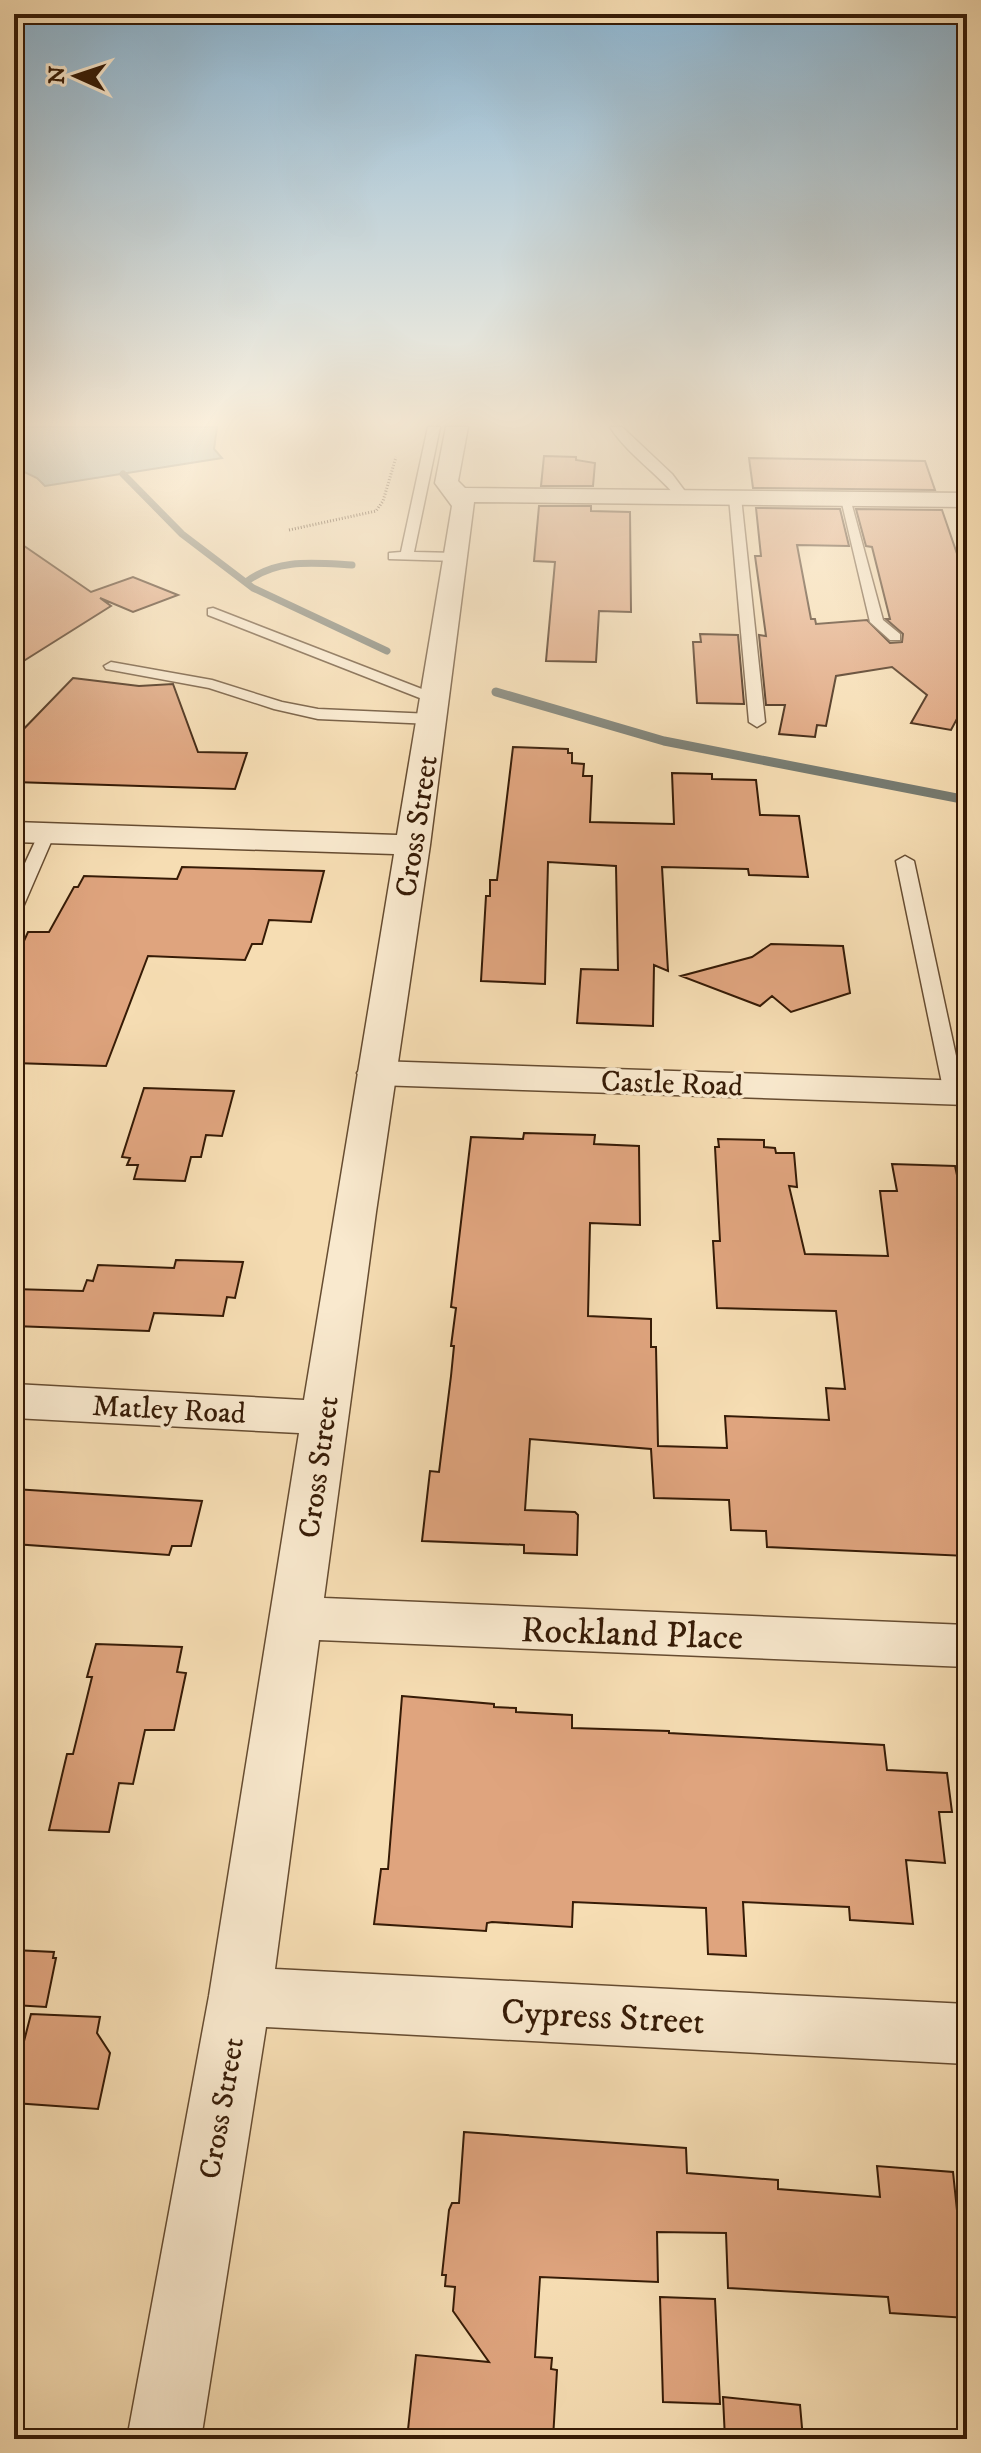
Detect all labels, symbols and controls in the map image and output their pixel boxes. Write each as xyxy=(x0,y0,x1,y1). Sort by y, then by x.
north arrow xyxy=(36,36,116,116)
text: N xyxy=(44,65,71,85)
street label: Cross Street xyxy=(388,753,447,900)
street label: Castle Road xyxy=(600,1064,744,1105)
street label: Matley Road xyxy=(91,1388,247,1433)
street label: Cross Street xyxy=(291,1394,348,1541)
street label: Rockland Place xyxy=(520,1608,744,1661)
street label: Cypress Street xyxy=(500,1990,706,2045)
street label: Cross Street xyxy=(192,2035,253,2182)

